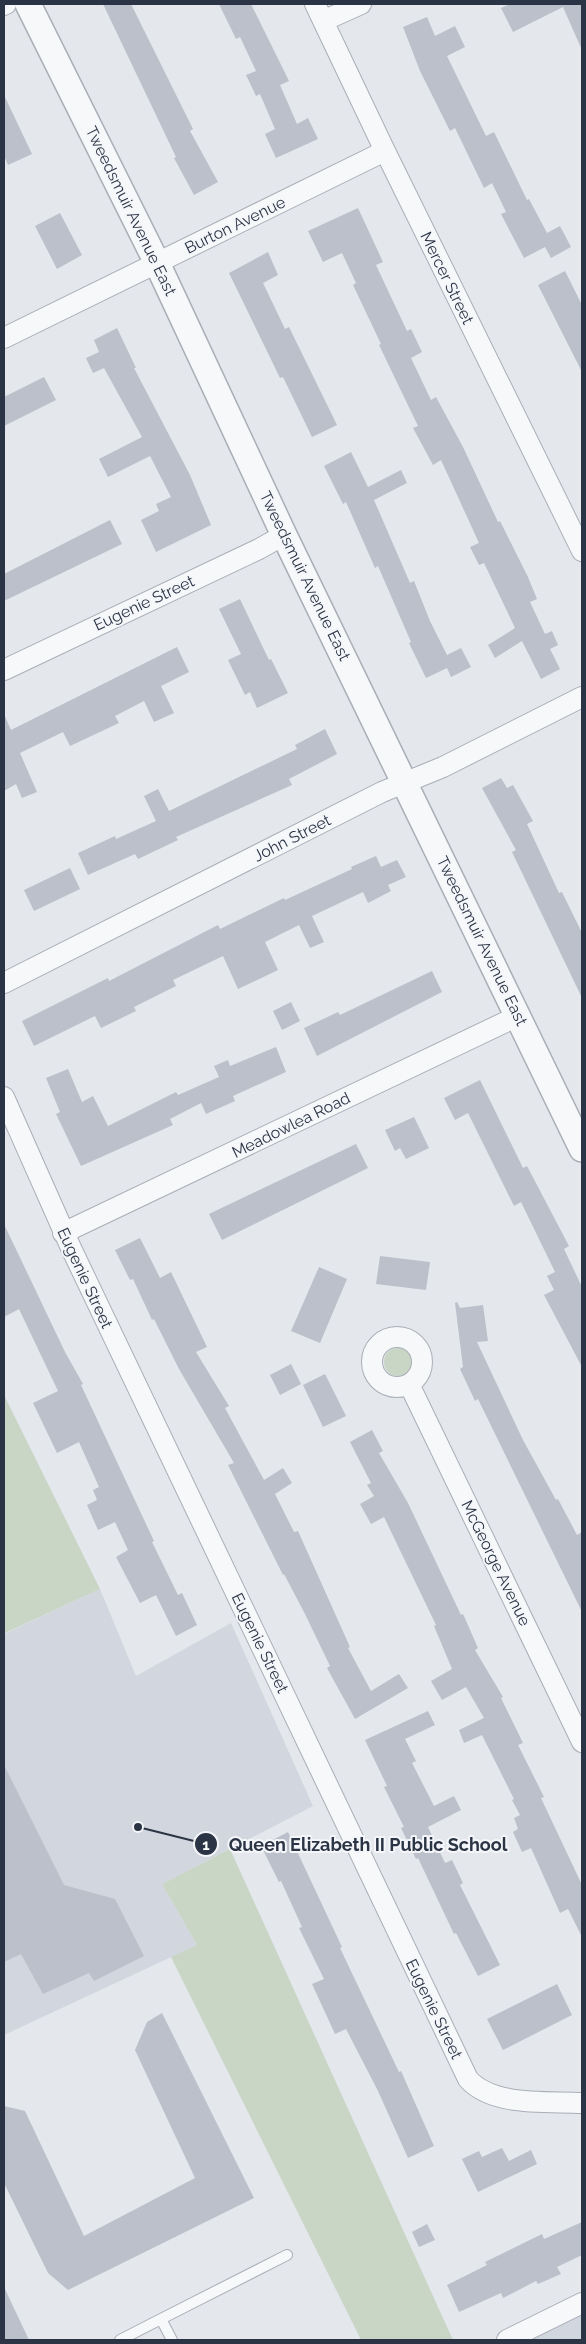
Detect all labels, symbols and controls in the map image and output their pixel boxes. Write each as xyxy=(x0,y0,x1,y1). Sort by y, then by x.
street label: Tweedsmuir Avenue East xyxy=(82,123,181,299)
street label: Burton Avenue xyxy=(182,192,288,258)
street label: Mercer Street xyxy=(416,229,478,328)
street label: Tweedsmuir Avenue East xyxy=(256,488,355,664)
street label: Eugenie Street xyxy=(91,571,198,635)
street label: John Street xyxy=(250,810,334,866)
street label: Tweedsmuir Avenue East xyxy=(433,853,532,1029)
street label: Meadowlea Road xyxy=(229,1088,353,1162)
street label: Eugenie Street xyxy=(53,1225,117,1332)
street label: McGeorge Avenue xyxy=(457,1497,535,1629)
street label: Eugenie Street xyxy=(228,1590,293,1697)
callout: Queen Elizabeth II Public School xyxy=(194,1828,517,1861)
text: Queen Elizabeth II Public School xyxy=(229,1834,508,1855)
text: 1 xyxy=(202,1836,210,1854)
street label: Eugenie Street xyxy=(402,1956,467,2063)

